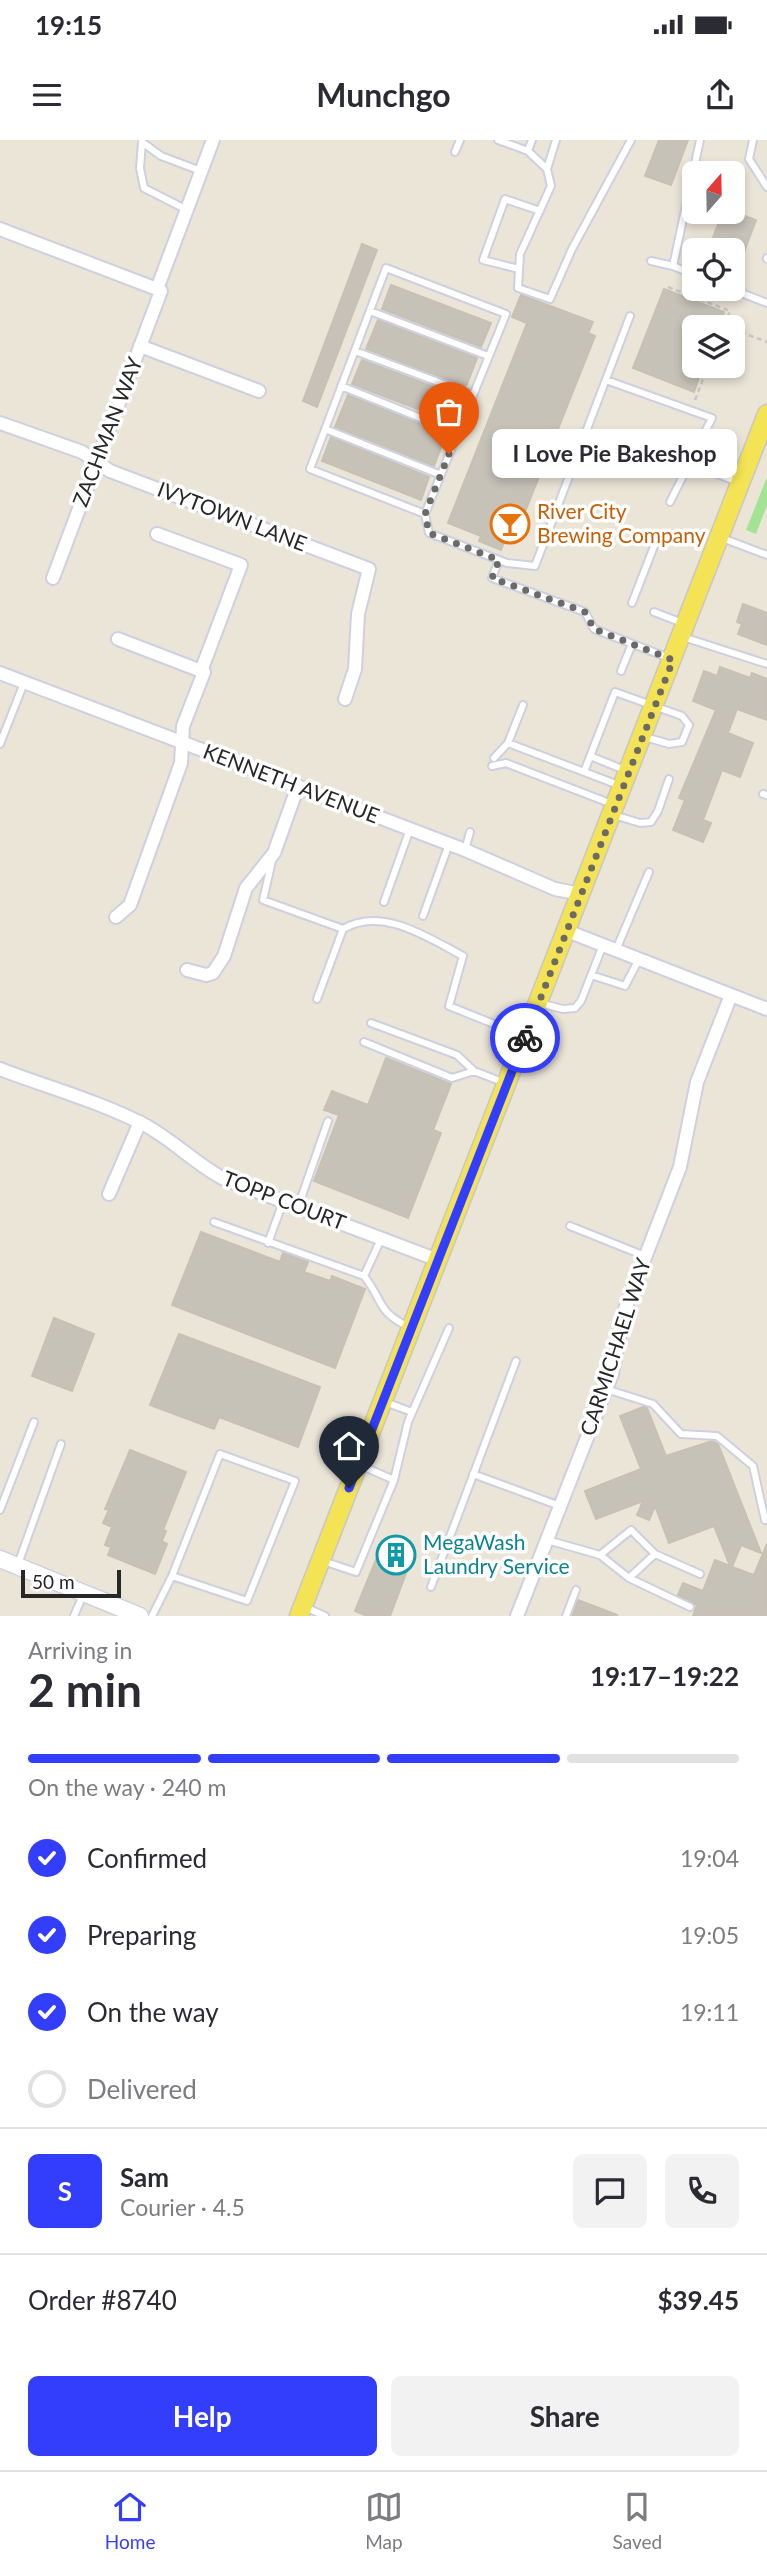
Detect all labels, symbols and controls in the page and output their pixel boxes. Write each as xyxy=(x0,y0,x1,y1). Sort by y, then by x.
text: 19:15 xyxy=(35,9,102,41)
text: Munchgo xyxy=(316,75,451,114)
icon: menu xyxy=(28,76,66,114)
icon: share xyxy=(701,76,739,114)
north arrow xyxy=(682,161,746,224)
map controls xyxy=(682,161,745,378)
button: locate xyxy=(682,238,745,301)
button: layers xyxy=(682,315,745,378)
street label: ZACHMAN WAY xyxy=(67,352,147,510)
pin xyxy=(419,382,479,454)
icon: bag xyxy=(430,393,468,431)
callout: I Love Pie Bakeshop xyxy=(491,430,736,478)
text: I Love Pie Bakeshop xyxy=(512,439,717,467)
street label: IVYTOWN LANE xyxy=(154,476,311,556)
place label: River City Brewing Company xyxy=(537,498,706,547)
bar icon: River City Brewing Company xyxy=(489,503,531,545)
street label: KENNETH AVENUE xyxy=(200,738,383,828)
courier xyxy=(490,1003,560,1073)
icon: bike xyxy=(506,1019,544,1057)
street label: TOPP COURT xyxy=(220,1165,350,1235)
street label: CARMICHAEL WAY xyxy=(574,1254,655,1438)
pin xyxy=(319,1416,379,1488)
icon: home xyxy=(330,1427,368,1465)
place label: MegaWash Laundry Service xyxy=(423,1529,570,1578)
building icon: MegaWash Laundry Service xyxy=(375,1534,417,1576)
scale bar xyxy=(21,1567,121,1599)
text: 50 m xyxy=(32,1570,75,1593)
text: Arriving in xyxy=(28,1636,132,1664)
text: 19:17–19:22 xyxy=(590,1660,739,1692)
text: 2 min xyxy=(28,1662,142,1717)
text: On the way · 240 m xyxy=(28,1773,227,1801)
icon: check xyxy=(28,1839,66,1877)
text: Confirmed xyxy=(87,1842,207,1874)
text: 19:04 xyxy=(680,1844,739,1872)
icon: check xyxy=(28,1916,66,1954)
text: Preparing xyxy=(87,1919,196,1951)
text: 19:05 xyxy=(680,1921,739,1949)
icon: check xyxy=(28,1993,66,2031)
text: On the way xyxy=(87,1996,219,2028)
text: 19:11 xyxy=(680,1998,739,2026)
text: Delivered xyxy=(87,2073,197,2105)
button: chat xyxy=(573,2154,647,2228)
button: phone xyxy=(665,2154,739,2228)
text: Sam xyxy=(120,2161,169,2193)
text: S xyxy=(58,2175,72,2207)
text: Courier · 4.5 xyxy=(120,2193,245,2221)
text: Order #8740 xyxy=(28,2284,177,2316)
text: $39.45 xyxy=(657,2284,739,2316)
button: Help xyxy=(28,2376,377,2456)
button: Share xyxy=(391,2376,739,2456)
tab: Home xyxy=(105,2488,155,2553)
tab: Map xyxy=(365,2488,403,2553)
tab: Saved xyxy=(613,2488,662,2553)

